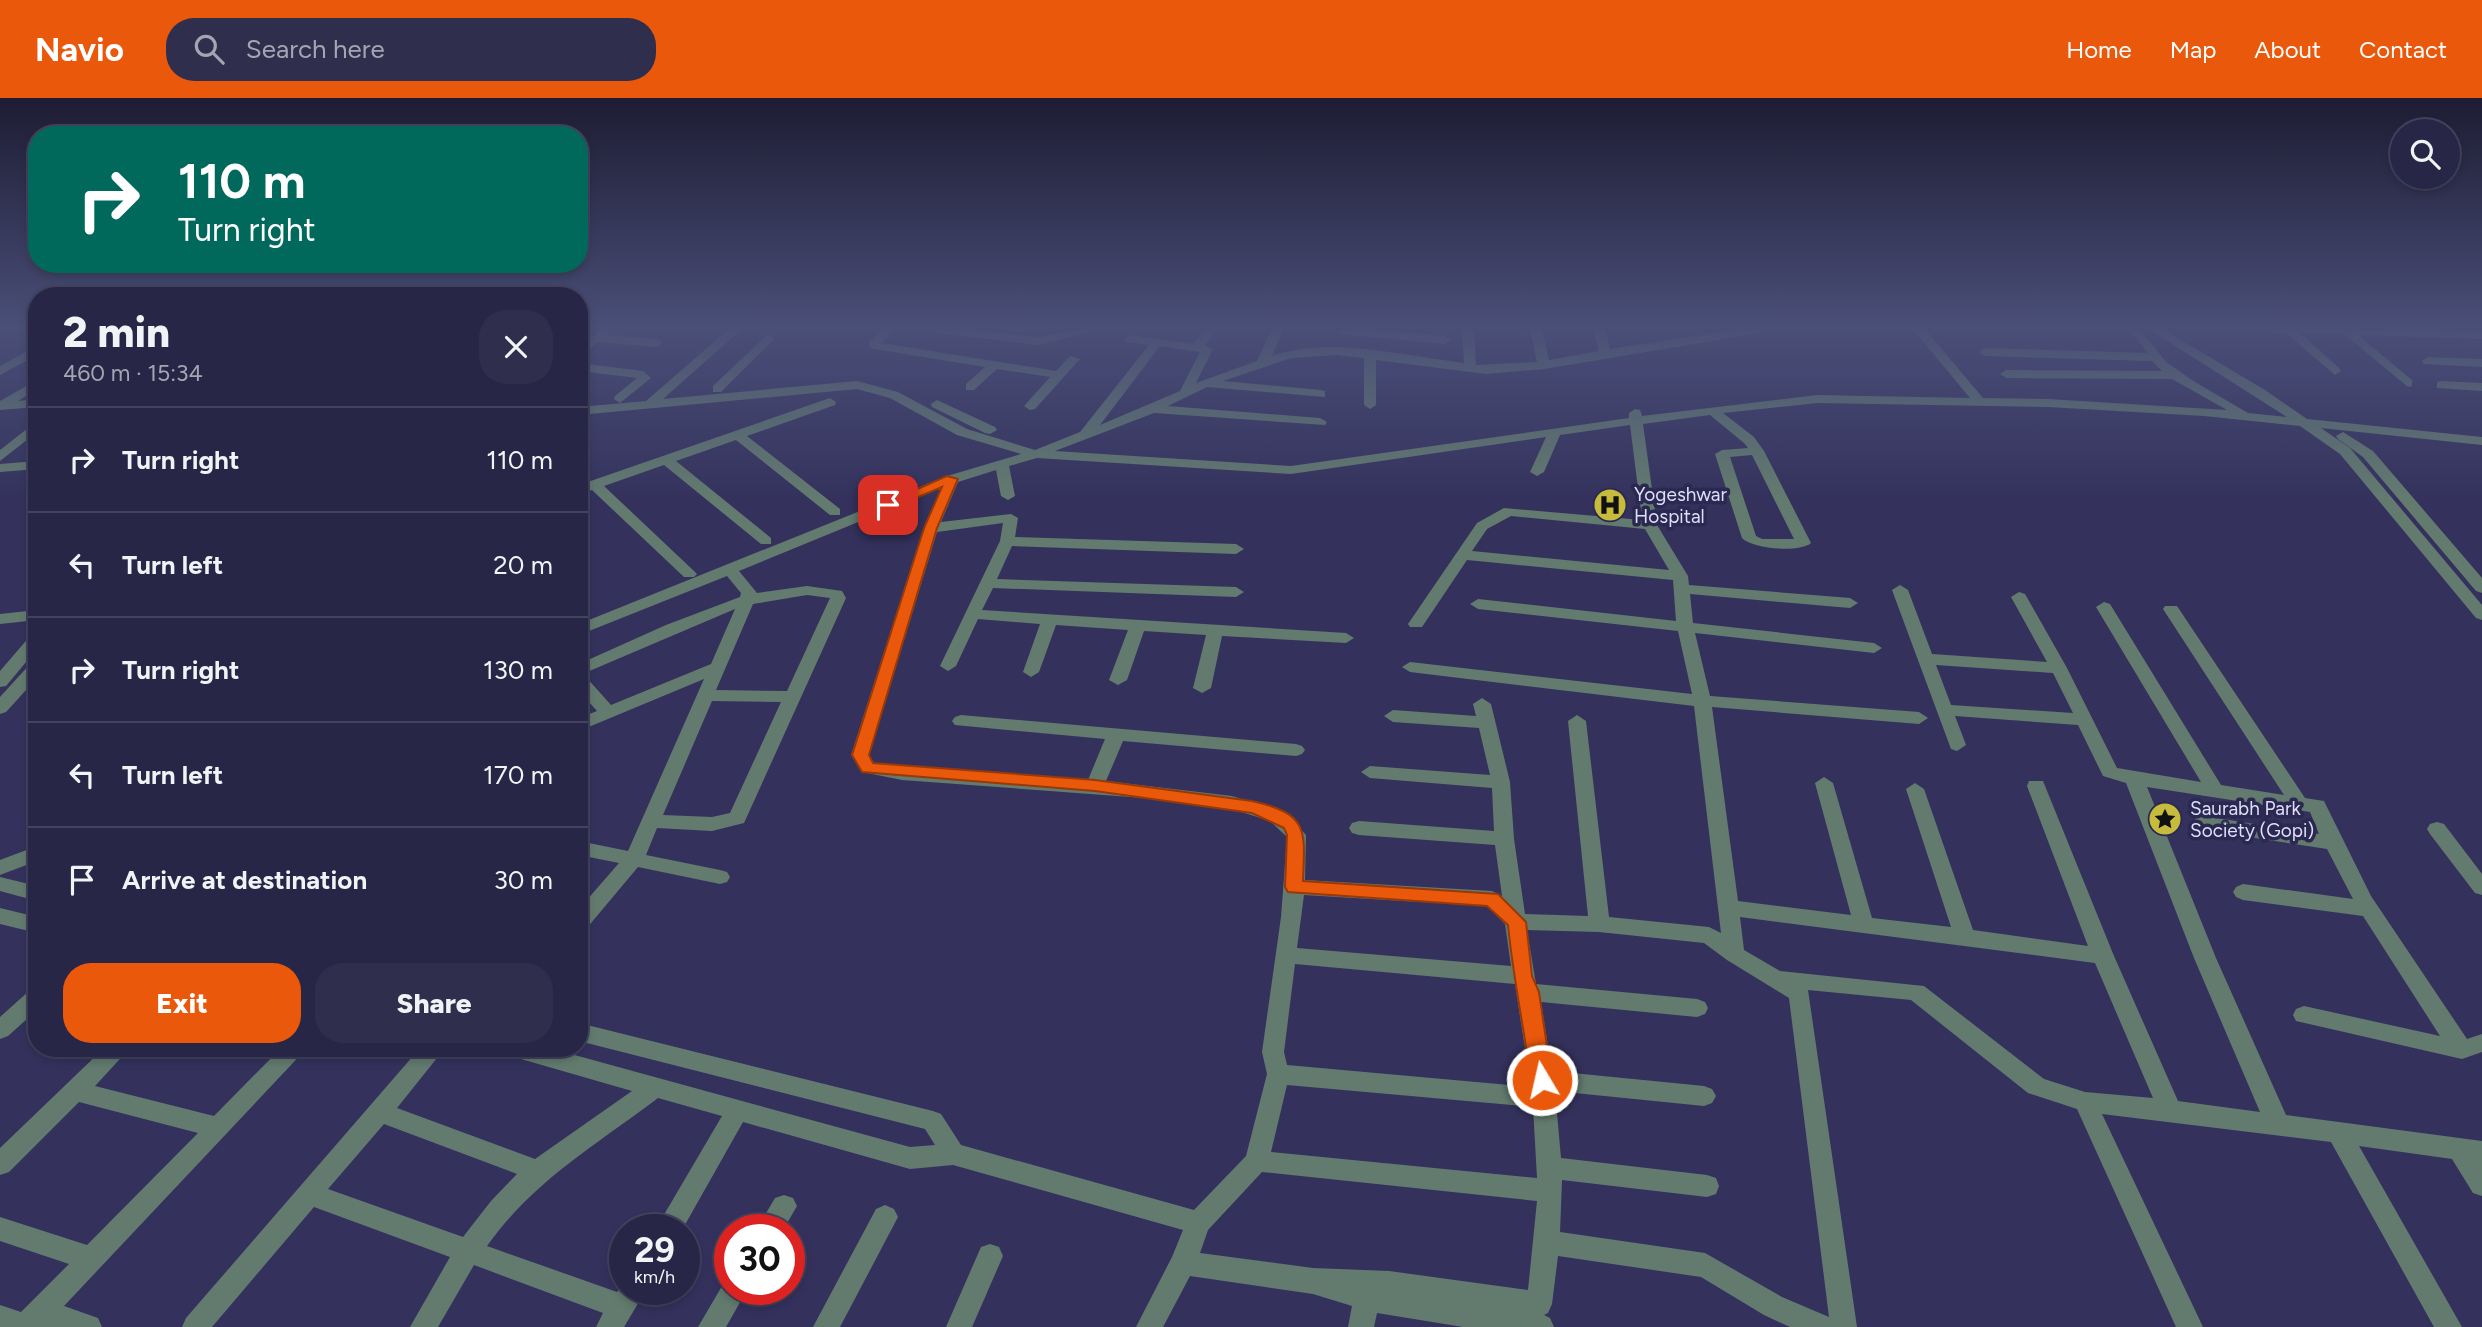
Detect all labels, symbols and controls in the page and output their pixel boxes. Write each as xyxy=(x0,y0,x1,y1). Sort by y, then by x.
search box xyxy=(166,18,656,81)
text: Navio xyxy=(35,30,124,69)
icon: search xyxy=(190,30,228,68)
text: Search here xyxy=(246,33,385,65)
text: Home xyxy=(2066,35,2132,64)
text: Map xyxy=(2170,35,2216,64)
text: About xyxy=(2254,35,2321,64)
text: Contact xyxy=(2359,35,2447,64)
map controls xyxy=(2390,119,2460,189)
button: search xyxy=(2390,119,2460,189)
text: 110 m xyxy=(178,151,306,210)
icon: right xyxy=(63,154,154,245)
text: Turn right xyxy=(178,211,316,249)
text: 2 min xyxy=(63,307,170,358)
button: close xyxy=(479,310,553,384)
text: 460 m · 15:34 xyxy=(63,359,203,387)
icon: right xyxy=(63,441,101,479)
text: Turn right xyxy=(122,444,239,476)
text: 110 m xyxy=(486,444,553,476)
pin xyxy=(858,475,918,535)
place label: Yogeshwar Hospital xyxy=(1634,483,1728,528)
icon: arrive xyxy=(869,486,907,524)
hospital icon: Yogeshwar Hospital xyxy=(1591,486,1629,524)
icon: left xyxy=(63,546,101,584)
text: Turn left xyxy=(122,549,223,581)
text: 20 m xyxy=(493,549,553,581)
icon: right xyxy=(63,651,101,689)
text: Turn right xyxy=(122,654,239,686)
text: 130 m xyxy=(483,654,553,686)
icon: left xyxy=(63,756,101,794)
text: Turn left xyxy=(122,759,223,791)
text: 170 m xyxy=(483,759,553,791)
place label: Saurabh Park Society (Gopi) xyxy=(2190,797,2314,842)
place icon: Saurabh Park Society (Gopi) xyxy=(2146,800,2184,838)
icon: arrive xyxy=(63,861,101,899)
text: Arrive at destination xyxy=(122,864,367,896)
text: 30 m xyxy=(494,864,553,896)
button: Exit xyxy=(63,963,301,1043)
button: Share xyxy=(315,963,553,1043)
position arrow xyxy=(1505,1043,1579,1117)
speed limit sign: 30 xyxy=(714,1214,805,1305)
text: 29 xyxy=(634,1229,675,1271)
text: km/h xyxy=(634,1266,675,1288)

